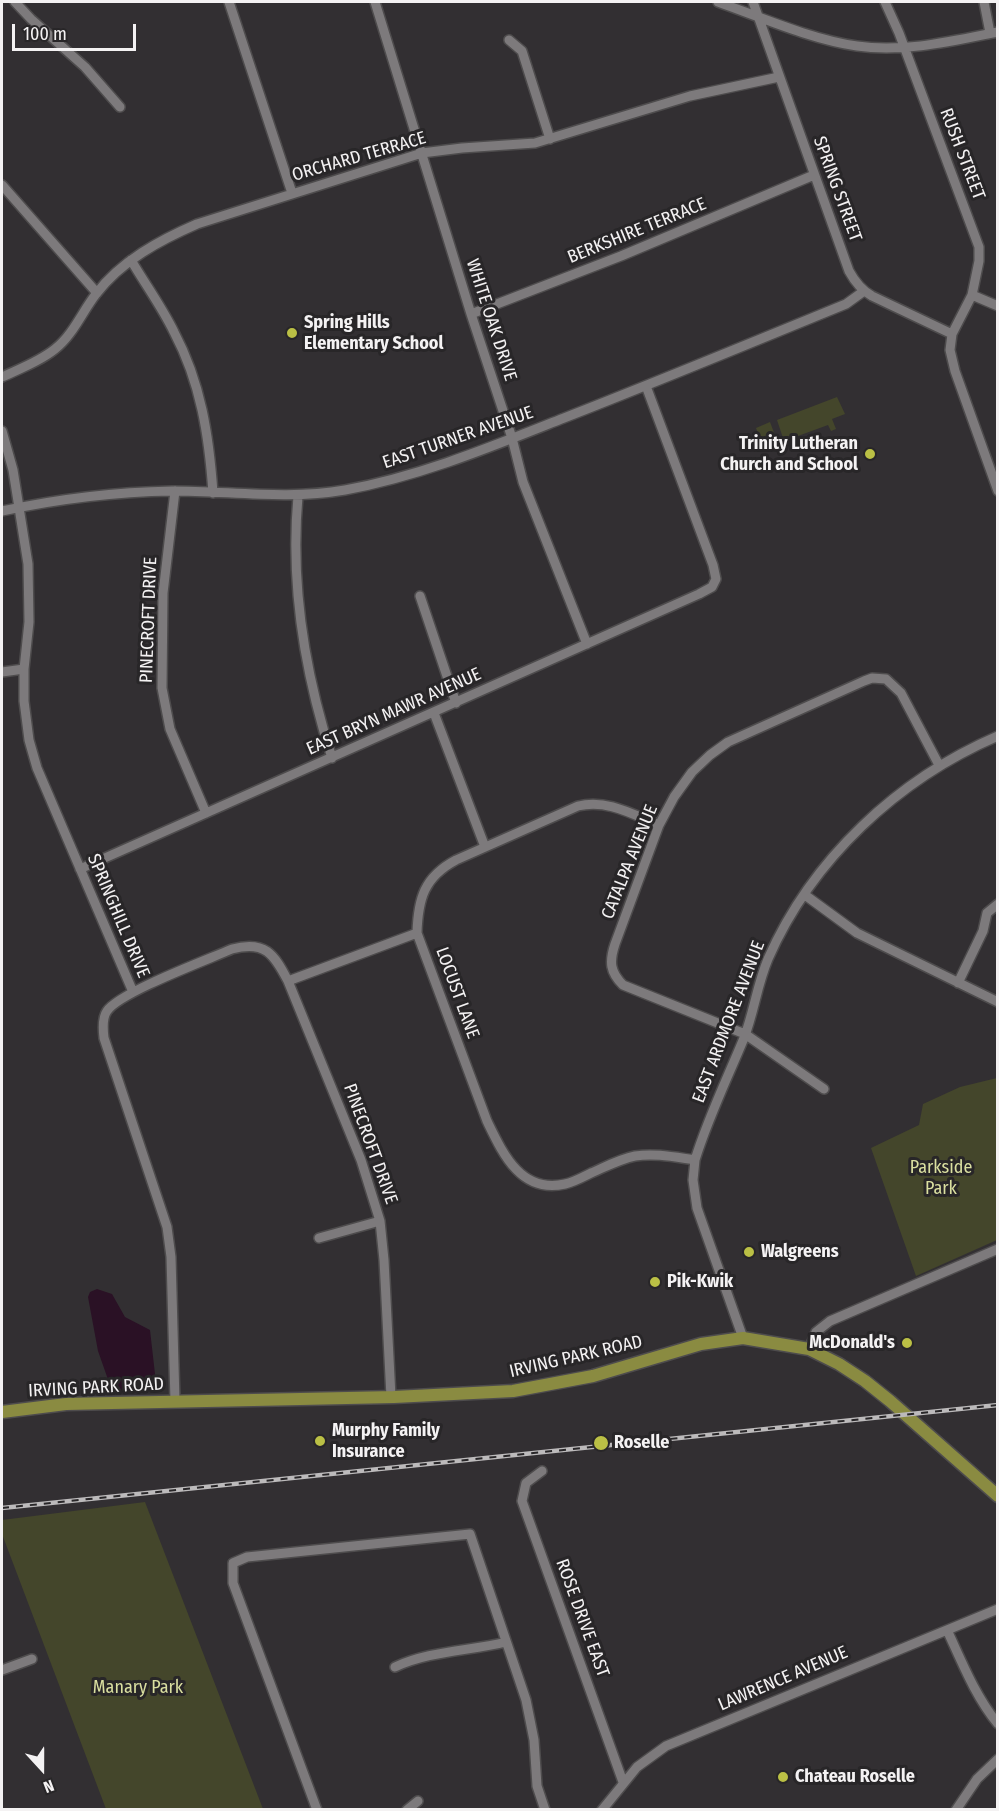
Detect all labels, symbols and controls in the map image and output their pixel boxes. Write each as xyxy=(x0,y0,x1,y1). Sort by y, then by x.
scale bar xyxy=(15,12,140,50)
text: 100 m xyxy=(23,23,67,45)
street label: RUSH STREET xyxy=(935,105,989,203)
street label: ORCHARD TERRACE xyxy=(290,128,428,186)
street label: SPRING STREET xyxy=(808,134,866,244)
street label: BERKSHIRE TERRACE xyxy=(564,193,710,269)
street label: WHITE OAK DRIVE xyxy=(461,256,521,384)
place label: Spring Hills Elementary School xyxy=(304,312,443,354)
marker: Spring Hills Elementary School xyxy=(285,326,299,340)
street label: EAST TURNER AVENUE xyxy=(380,402,536,474)
place label: Trinity Lutheran Church and School xyxy=(720,433,858,476)
marker: Trinity Lutheran Church and School xyxy=(863,447,877,461)
street label: PINECROFT DRIVE xyxy=(136,556,162,684)
street label: EAST BRYN MAWR AVENUE xyxy=(303,664,485,760)
street label: CATALPA AVENUE xyxy=(597,802,663,922)
street label: SPRINGHILL DRIVE xyxy=(82,851,154,981)
street label: EAST ARDMORE AVENUE xyxy=(688,938,770,1106)
street label: LOCUST LANE xyxy=(430,944,484,1042)
street label: PINECROFT DRIVE xyxy=(338,1081,402,1207)
park label: Parkside Park xyxy=(910,1157,972,1200)
place label: Walgreens xyxy=(761,1241,839,1263)
marker: Walgreens xyxy=(742,1245,756,1259)
place label: Pik-Kwik xyxy=(667,1271,733,1293)
marker: Pik-Kwik xyxy=(648,1275,662,1289)
street label: IRVING PARK ROAD xyxy=(507,1331,645,1383)
place label: McDonald's xyxy=(809,1332,895,1354)
marker: McDonald's xyxy=(900,1336,914,1350)
street label: IRVING PARK ROAD xyxy=(28,1374,164,1402)
place label: Murphy Family Insurance xyxy=(332,1420,440,1462)
place label: Roselle xyxy=(614,1432,669,1454)
marker: Murphy Family Insurance xyxy=(313,1434,327,1448)
marker: Roselle xyxy=(592,1434,610,1452)
street label: ROSE DRIVE EAST xyxy=(551,1556,613,1680)
street label: LAWRENCE AVENUE xyxy=(715,1642,851,1716)
park label: Manary Park xyxy=(93,1677,183,1699)
north arrow xyxy=(12,1739,72,1799)
place label: Chateau Roselle xyxy=(795,1766,915,1788)
marker: Chateau Roselle xyxy=(776,1770,790,1784)
text: N xyxy=(41,1776,57,1797)

